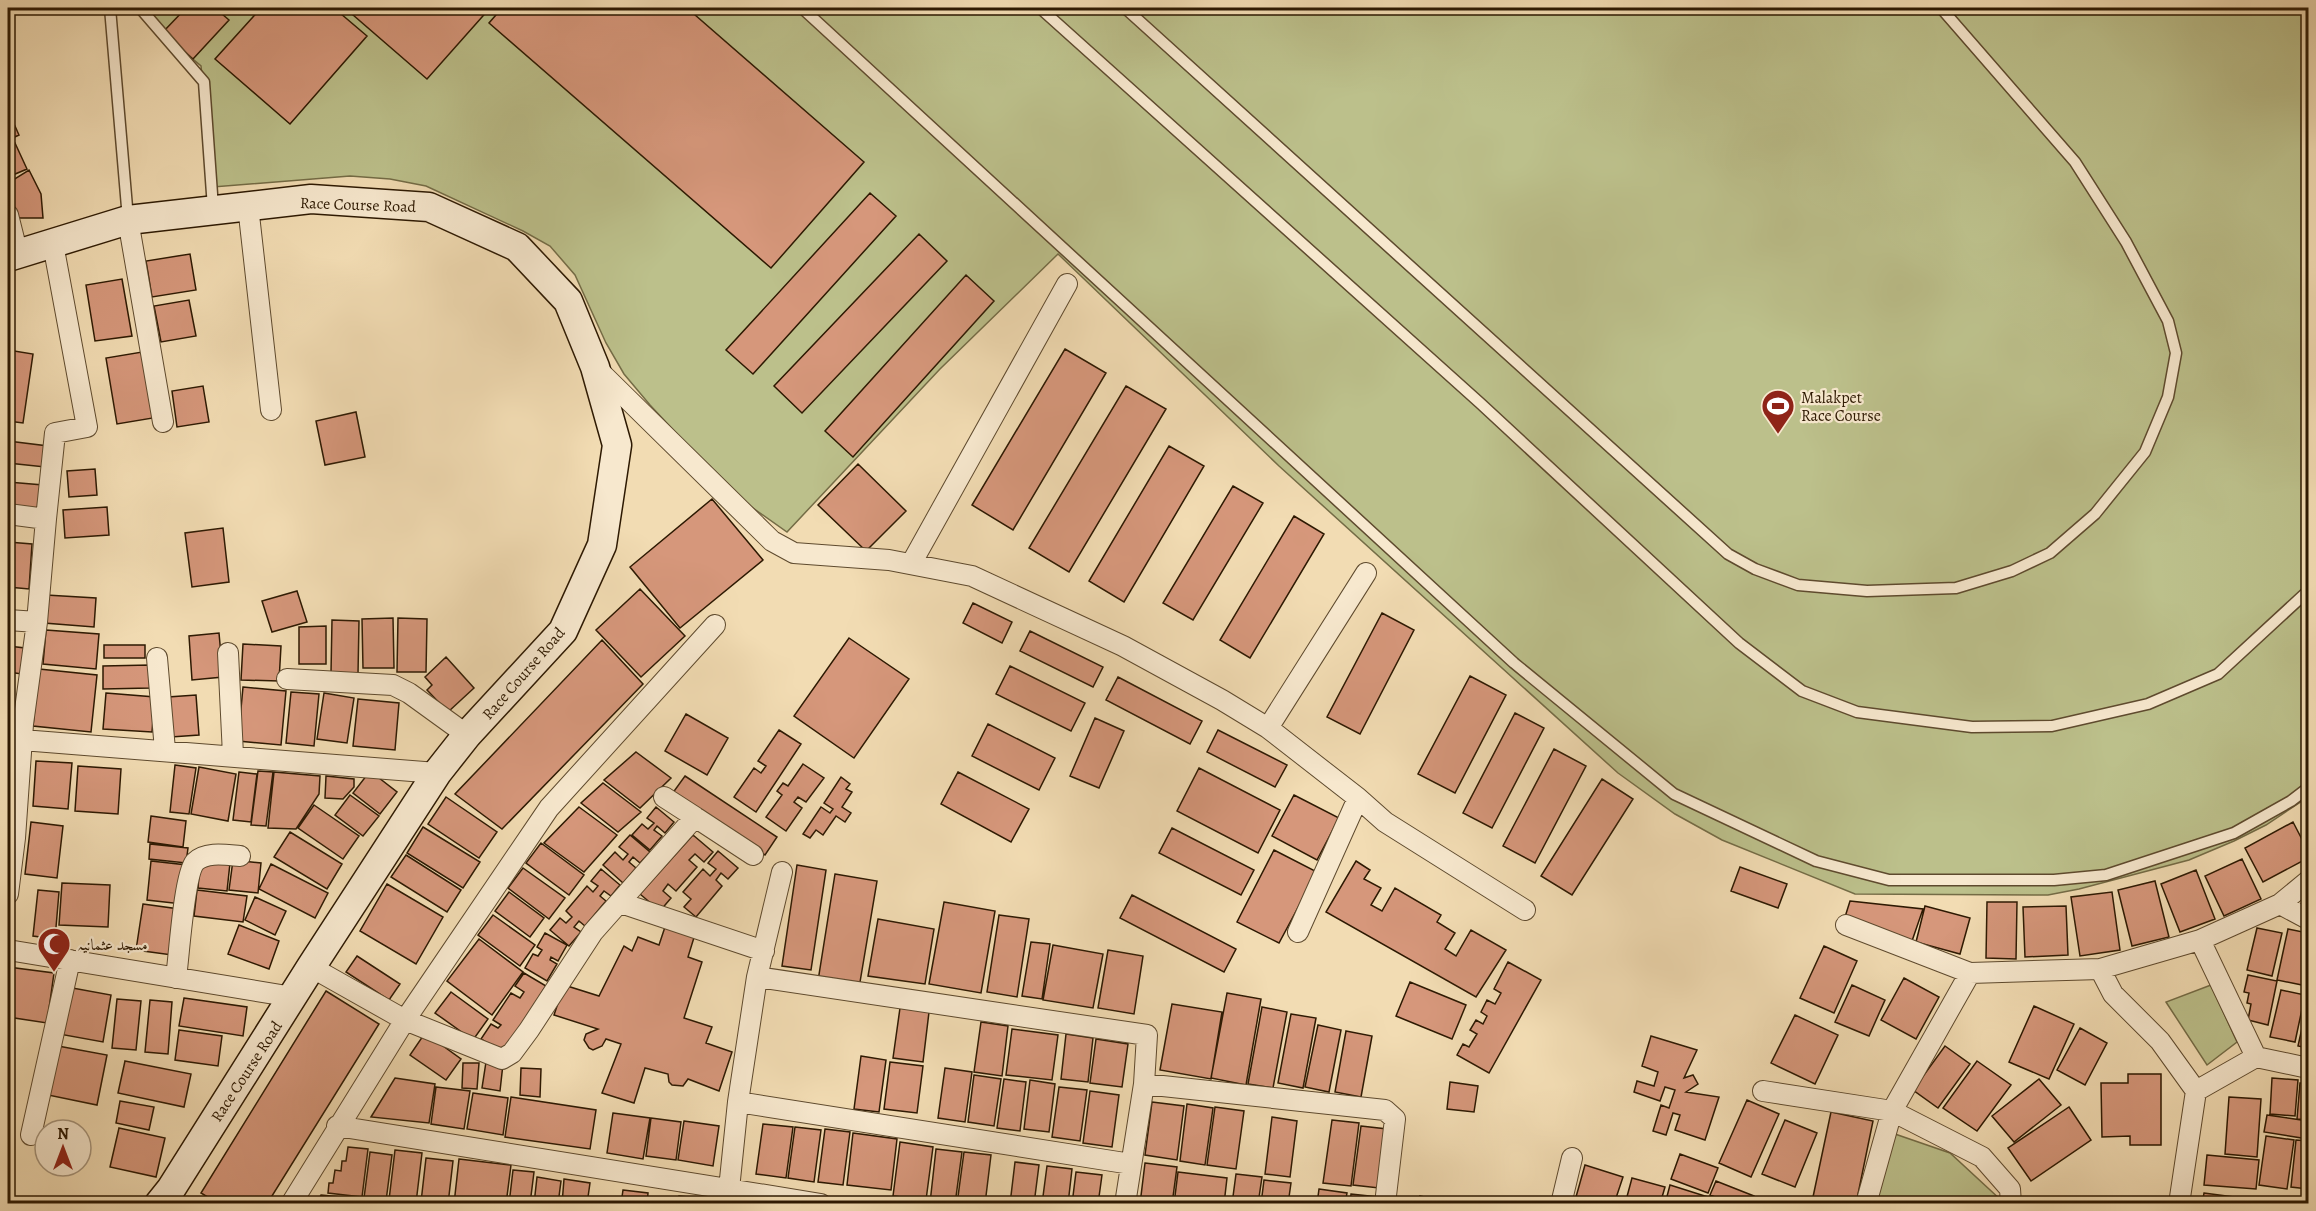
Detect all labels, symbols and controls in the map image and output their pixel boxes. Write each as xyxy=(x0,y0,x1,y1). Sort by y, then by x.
street label: Race Course Road xyxy=(299,192,417,218)
place label: Malakpet Race Course xyxy=(1801,387,1881,427)
sports icon: Malakpet Race Course xyxy=(1760,388,1796,435)
street label: Race Course Road xyxy=(477,622,570,725)
mosque icon: مسجد عثمانیہ xyxy=(36,926,72,973)
place label: مسجد عثمانیہ xyxy=(77,934,148,956)
street label: Race Course Road xyxy=(206,1016,288,1126)
north arrow xyxy=(33,1118,93,1178)
text: N xyxy=(57,1123,69,1145)

